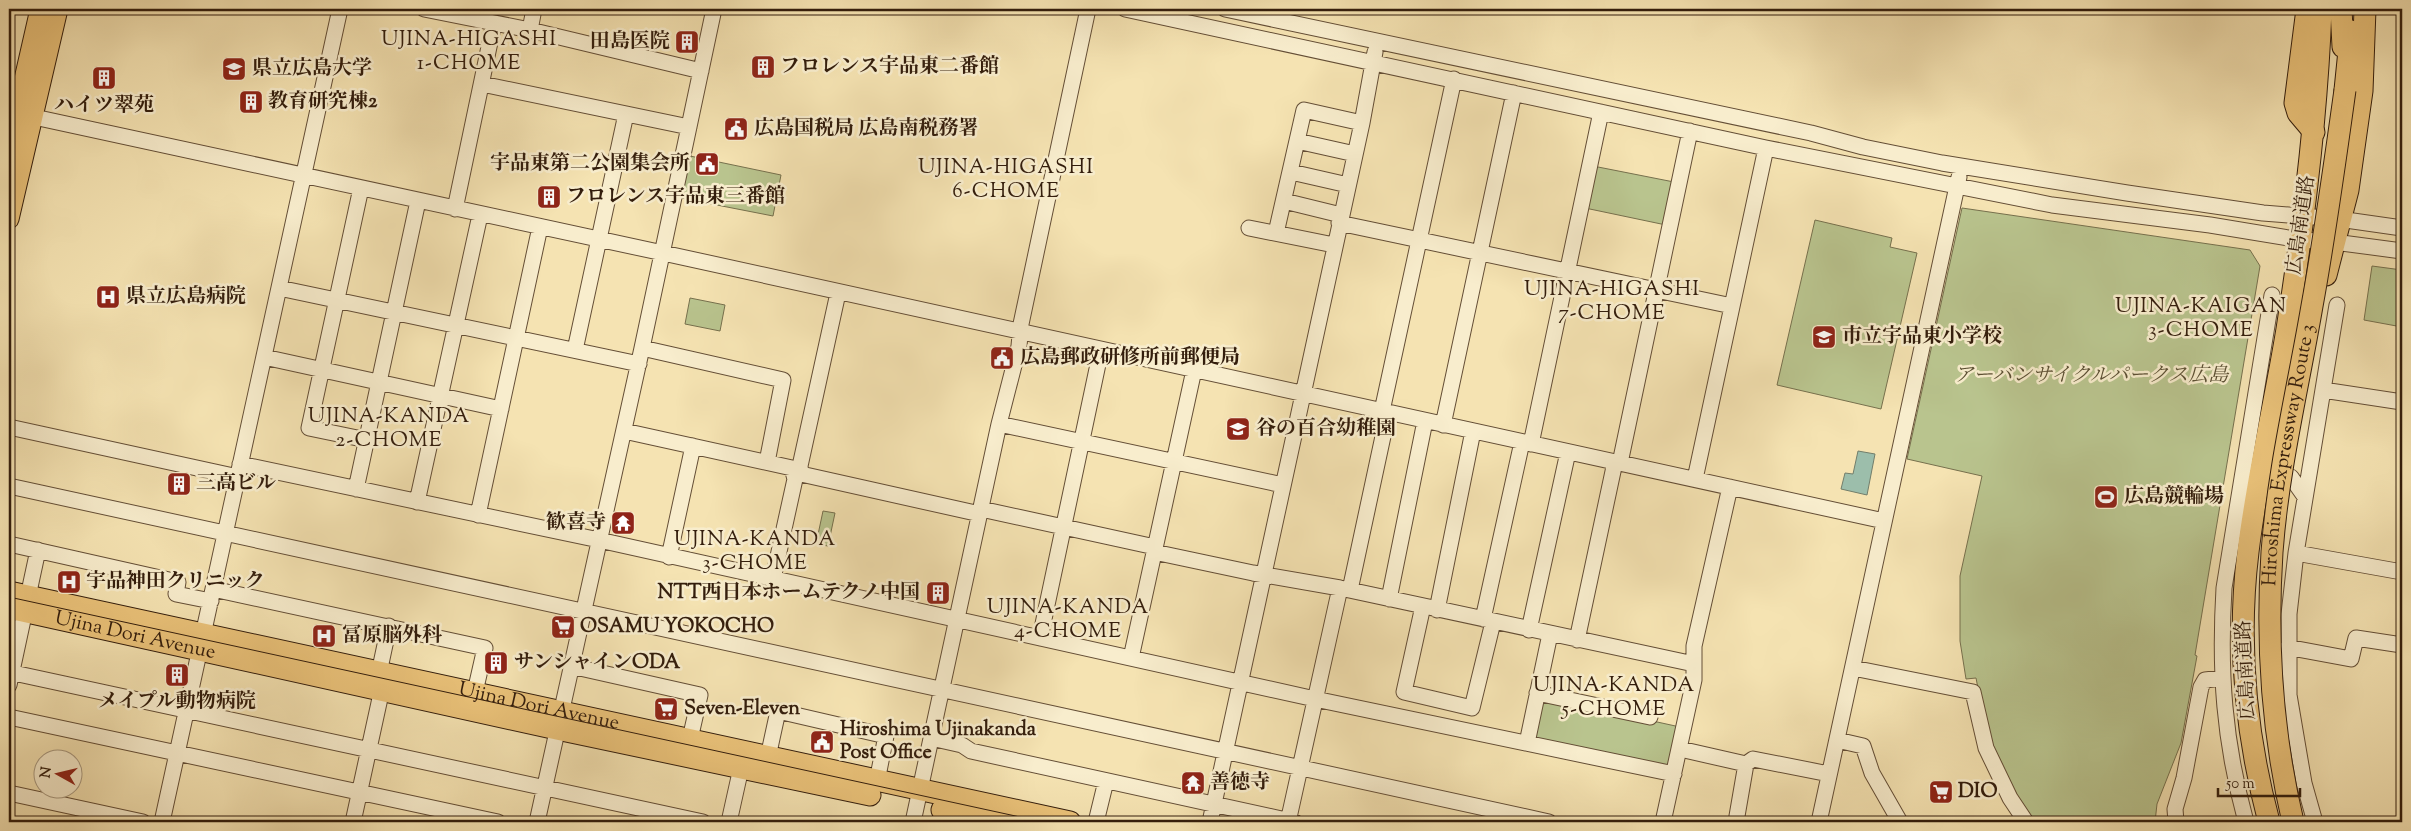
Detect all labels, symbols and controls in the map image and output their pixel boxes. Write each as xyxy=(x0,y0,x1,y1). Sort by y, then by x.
district label: UJINA-HIGASHI 1-CHOME xyxy=(381,25,557,79)
place label: 田島医院 xyxy=(590,28,670,57)
building icon: 田島医院 xyxy=(674,29,700,55)
place label: フロレンス宇品東二番館 xyxy=(780,53,999,82)
building icon: フロレンス宇品東二番館 xyxy=(750,54,776,80)
place label: 県立広島大学 xyxy=(252,55,372,84)
school or university icon: 県立広島大学 xyxy=(221,56,247,82)
building icon: ハイツ翠苑 xyxy=(91,65,117,91)
place label: 教育研究棟2 xyxy=(268,88,378,117)
building icon: 教育研究棟2 xyxy=(238,89,264,115)
place label: ハイツ翠苑 xyxy=(54,92,154,121)
place label: 広島国税局 広島南税務署 xyxy=(754,115,978,144)
public building icon: 広島国税局 広島南税務署 xyxy=(723,116,749,142)
place label: 宇品東第二公園集会所 xyxy=(490,150,690,179)
public building icon: 宇品東第二公園集会所 xyxy=(694,151,720,177)
district label: UJINA-HIGASHI 6-CHOME xyxy=(918,153,1094,207)
street label: 広島南道路 xyxy=(2281,173,2323,277)
place label: フロレンス宇品東三番館 xyxy=(566,183,785,212)
building icon: フロレンス宇品東三番館 xyxy=(536,184,562,210)
district label: UJINA-HIGASHI 7-CHOME xyxy=(1524,275,1700,329)
place label: 県立広島病院 xyxy=(126,283,246,312)
hospital icon: 県立広島病院 xyxy=(95,284,121,310)
district label: UJINA-KAIGAN 3-CHOME xyxy=(2115,292,2287,346)
street label: Hiroshima Expressway Route 3 xyxy=(2256,322,2323,587)
place label: 市立宇品東小学校 xyxy=(1842,323,2002,352)
school or university icon: 市立宇品東小学校 xyxy=(1811,324,1837,350)
place label: 広島郵政研修所前郵便局 xyxy=(1020,344,1240,373)
public building icon: 広島郵政研修所前郵便局 xyxy=(989,345,1015,371)
park label: アーバンサイクルパークス広島 xyxy=(1954,362,2230,391)
district label: UJINA-KANDA 2-CHOME xyxy=(308,402,470,456)
place label: 谷の百合幼稚園 xyxy=(1256,415,1396,444)
school or university icon: 谷の百合幼稚園 xyxy=(1225,416,1251,442)
place label: 三高ビル xyxy=(196,470,276,499)
building icon: 三高ビル xyxy=(166,471,192,497)
place label: 広島競輪場 xyxy=(2124,483,2224,512)
sports icon: 広島競輪場 xyxy=(2093,484,2119,510)
place label: 歓喜寺 xyxy=(546,509,606,538)
temple icon: 歓喜寺 xyxy=(610,510,636,536)
district label: UJINA-KANDA 3-CHOME xyxy=(674,525,836,579)
place label: 宇品神田クリニック xyxy=(86,568,265,597)
hospital icon: 宇品神田クリニック xyxy=(56,569,82,595)
place label: NTT西日本ホームテクノ中国 xyxy=(658,579,920,608)
building icon: NTT西日本ホームテクノ中国 xyxy=(925,580,951,606)
district label: UJINA-KANDA 4-CHOME xyxy=(987,593,1149,647)
street label: Ujina Dori Avenue xyxy=(52,604,218,668)
place label: OSAMU YOKOCHO xyxy=(580,613,774,642)
supermarket icon: OSAMU YOKOCHO xyxy=(550,614,576,640)
street label: 広島南道路 xyxy=(2230,619,2264,721)
place label: 冨原脳外科 xyxy=(342,622,442,651)
hospital icon: 冨原脳外科 xyxy=(311,623,337,649)
place label: サンシャインODA xyxy=(514,649,681,678)
building icon: サンシャインODA xyxy=(483,650,509,676)
building icon: メイプル動物病院 xyxy=(164,662,190,688)
district label: UJINA-KANDA 5-CHOME xyxy=(1533,671,1695,725)
street label: Ujina Dori Avenue xyxy=(455,675,622,738)
place label: メイプル動物病院 xyxy=(98,688,256,717)
place label: Seven-Eleven xyxy=(684,695,800,724)
supermarket icon: Seven-Eleven xyxy=(653,696,679,722)
place label: Hiroshima Ujinakanda Post Office xyxy=(840,716,1037,768)
public building icon: Hiroshima Ujinakanda Post Office xyxy=(809,729,835,755)
north arrow xyxy=(32,748,82,798)
text: N xyxy=(36,766,58,779)
scale bar xyxy=(2218,766,2301,798)
place label: 善徳寺 xyxy=(1210,769,1270,798)
temple icon: 善徳寺 xyxy=(1180,770,1206,796)
text: 50 m xyxy=(2225,774,2255,795)
place label: DIO xyxy=(1958,778,1997,807)
supermarket icon: DIO xyxy=(1928,779,1954,805)

